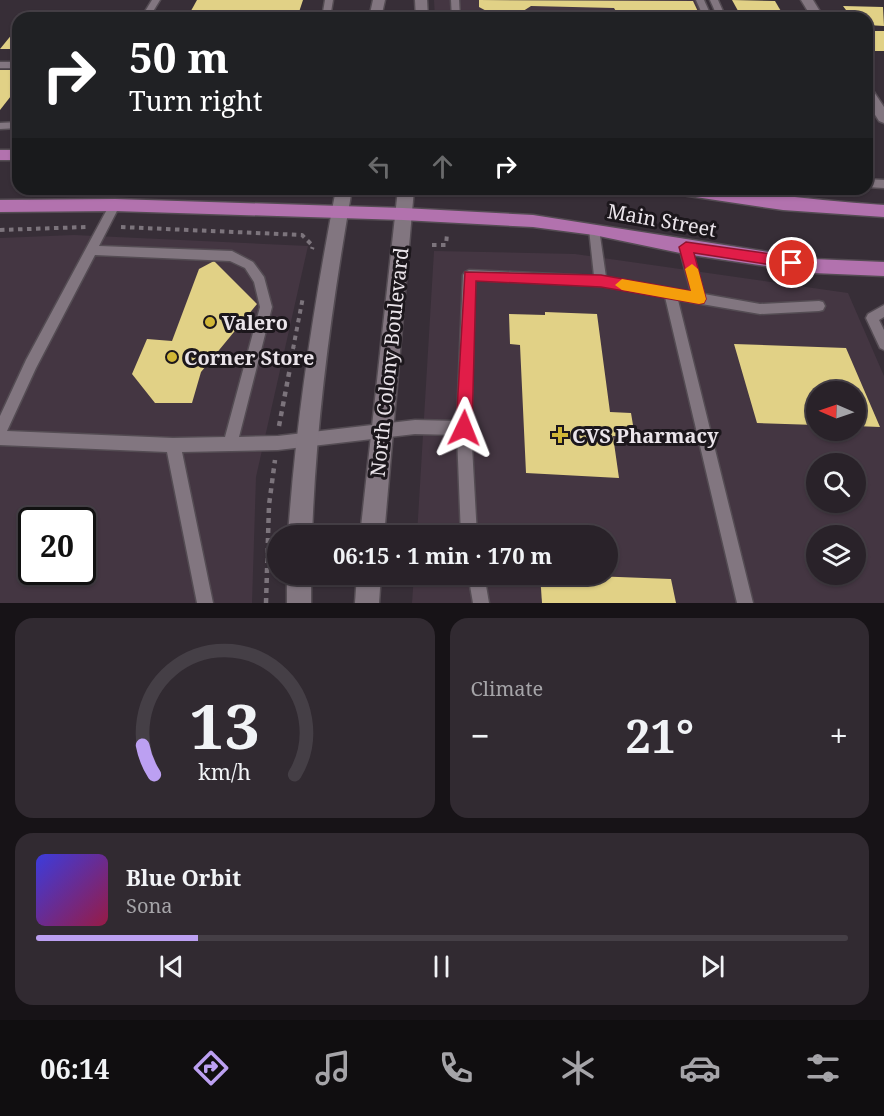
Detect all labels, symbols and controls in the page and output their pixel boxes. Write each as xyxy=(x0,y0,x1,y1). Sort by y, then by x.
text: 50 m xyxy=(129,28,229,85)
icon: right xyxy=(30,36,108,114)
text: Turn right xyxy=(129,82,262,119)
icon: left xyxy=(363,150,396,183)
icon: ahead xyxy=(426,150,459,183)
icon: right xyxy=(489,150,522,183)
street label: Main Street xyxy=(605,197,719,243)
pin xyxy=(766,237,817,288)
street label: North Colony Boulevard xyxy=(364,246,414,478)
icon: arrive xyxy=(775,246,808,279)
place label: Valero xyxy=(222,309,288,336)
marker: Valero xyxy=(203,315,217,329)
place label: Corner Store xyxy=(184,344,314,371)
marker: Corner Store xyxy=(165,350,179,364)
north arrow xyxy=(806,381,866,441)
map controls xyxy=(806,381,866,585)
position arrow xyxy=(432,396,496,460)
place label: CVS Pharmacy xyxy=(572,422,719,449)
marker: CVS Pharmacy xyxy=(553,428,567,442)
button: search xyxy=(806,453,866,513)
speed limit sign: 20 xyxy=(18,507,96,585)
button: layers xyxy=(806,525,866,585)
text: 06:15 · 1 min · 170 m xyxy=(333,540,552,570)
text: Climate xyxy=(471,675,543,702)
text: 13 xyxy=(189,682,260,767)
text: 21° xyxy=(625,705,694,766)
text: − xyxy=(471,713,490,758)
text: + xyxy=(830,713,848,758)
text: km/h xyxy=(198,757,251,786)
text: Blue Orbit xyxy=(126,862,241,892)
text: Sona xyxy=(126,892,173,919)
icon: previous xyxy=(155,950,188,983)
icon: pause xyxy=(425,950,458,983)
icon: next xyxy=(696,950,729,983)
icon: directions xyxy=(190,1047,232,1089)
icon: music xyxy=(312,1047,354,1089)
icon: phone xyxy=(435,1047,477,1089)
icon: climate xyxy=(557,1047,599,1089)
icon: car xyxy=(679,1047,721,1089)
icon: filters xyxy=(802,1047,844,1089)
text: 06:14 xyxy=(40,1050,109,1087)

